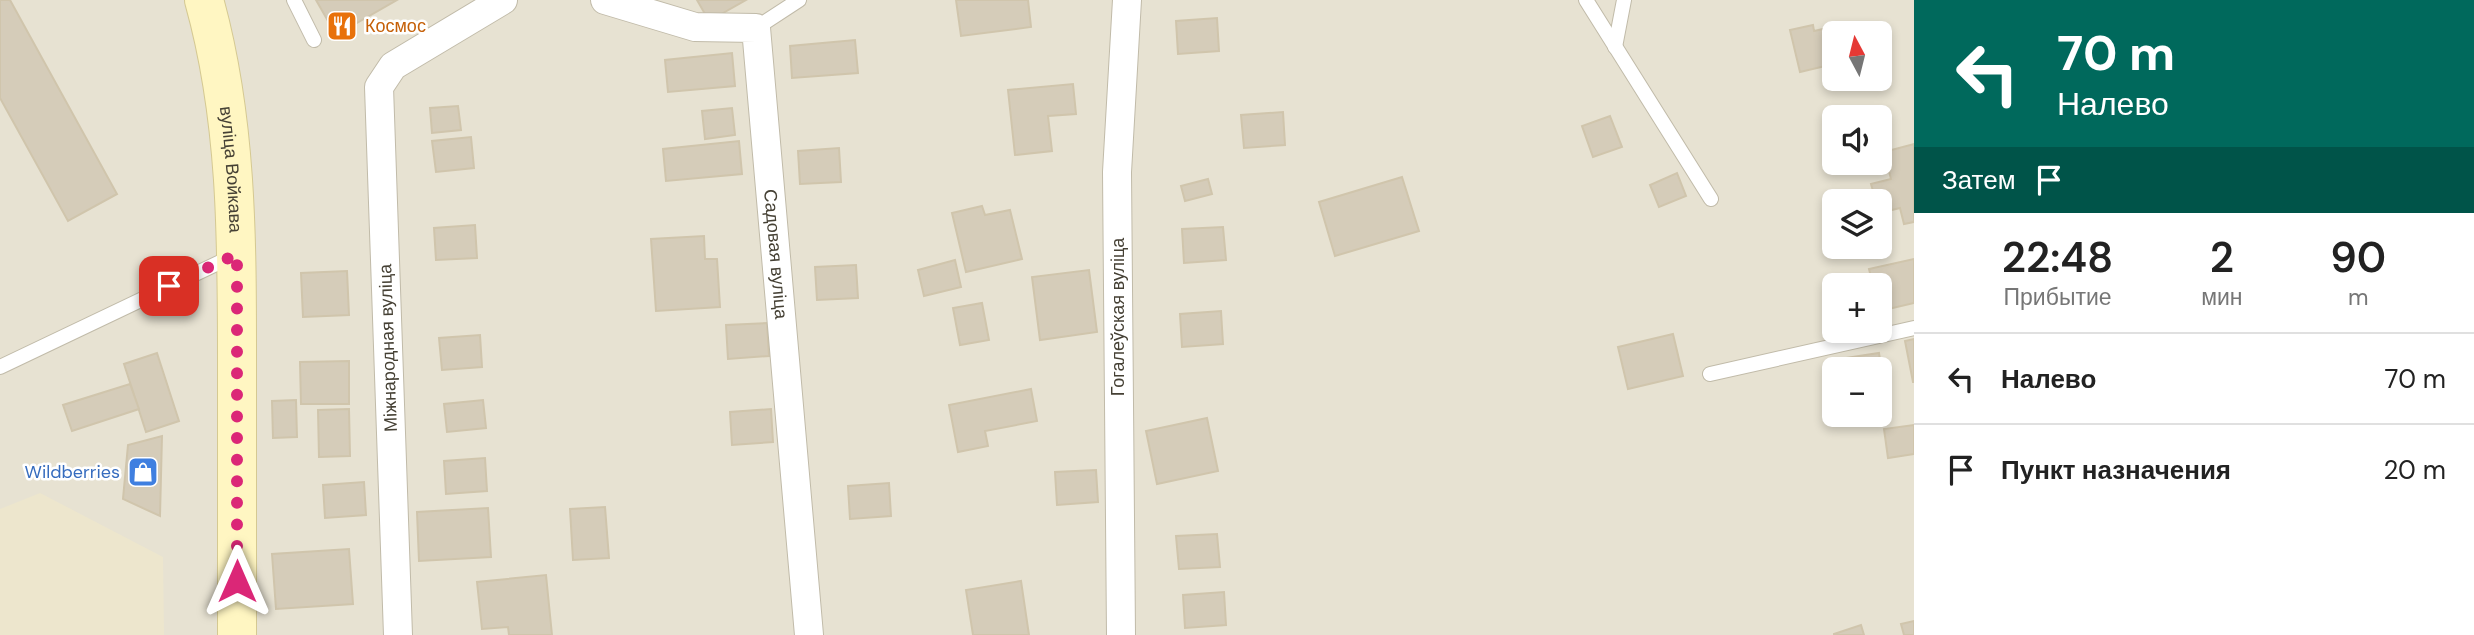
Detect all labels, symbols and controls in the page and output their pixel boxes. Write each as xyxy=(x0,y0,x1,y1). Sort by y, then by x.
restaurant icon: Космос xyxy=(325,9,359,43)
place label: Космос xyxy=(365,14,426,38)
north arrow xyxy=(1822,21,1892,91)
map controls xyxy=(1822,21,1892,427)
text: 70 m xyxy=(2057,21,2175,85)
icon: left xyxy=(1942,28,2033,119)
text: Налево xyxy=(2057,83,2169,125)
street label: вуліца Войкава xyxy=(214,105,248,234)
button: sound xyxy=(1822,105,1892,175)
icon: arrive xyxy=(2030,161,2068,199)
text: Затем xyxy=(1942,163,2016,197)
street label: Садовая вуліца xyxy=(758,188,793,321)
button: layers xyxy=(1822,189,1892,259)
text: 22:48 xyxy=(2002,230,2113,285)
text: 2 xyxy=(2210,230,2234,285)
text: 90 xyxy=(2330,230,2386,285)
street label: Гогалеўская вуліца xyxy=(1106,237,1130,396)
pin xyxy=(139,256,199,316)
street label: Міжнародная вуліца xyxy=(373,263,403,432)
icon: arrive xyxy=(150,267,188,305)
button: + xyxy=(1822,273,1892,343)
text: Прибытие xyxy=(2004,282,2112,312)
text: мин xyxy=(2201,282,2243,312)
text: m xyxy=(2348,282,2368,312)
button: − xyxy=(1822,357,1892,427)
icon: left xyxy=(1942,360,1980,398)
text: Налево xyxy=(2001,362,2096,396)
text: 70 m xyxy=(2385,362,2446,396)
icon: arrive xyxy=(1942,451,1980,489)
text: Пункт назначения xyxy=(2001,453,2231,487)
text: 20 m xyxy=(2383,453,2446,487)
shop icon: Wildberries xyxy=(126,455,160,489)
place label: Wildberries xyxy=(25,460,120,484)
position arrow xyxy=(200,544,274,618)

